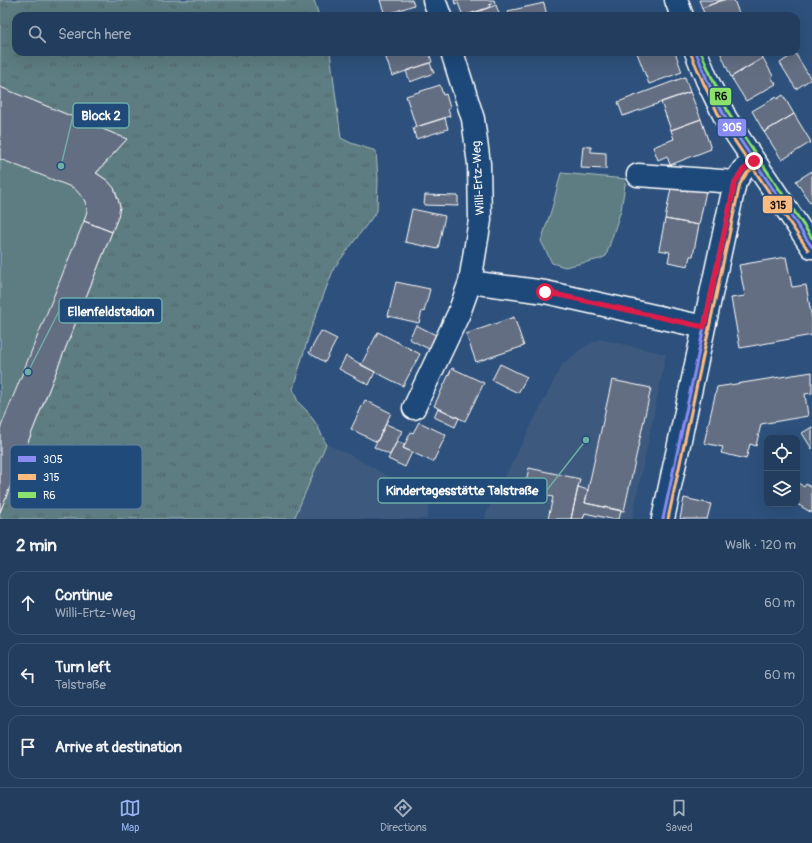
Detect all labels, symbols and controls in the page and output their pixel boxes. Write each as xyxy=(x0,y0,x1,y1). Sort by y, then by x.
search box xyxy=(12,12,800,56)
icon: search xyxy=(26,23,48,45)
text: Search here xyxy=(58,25,131,44)
line badge: R6 xyxy=(709,87,732,106)
text: R6 xyxy=(715,90,728,103)
callout: Block 2 xyxy=(73,103,129,128)
text: Block 2 xyxy=(81,108,121,124)
line badge: 305 xyxy=(717,118,747,137)
text: 305 xyxy=(722,121,742,134)
street label: Willi-Ertz-Weg xyxy=(469,140,488,215)
route end xyxy=(745,152,763,170)
line badge: 315 xyxy=(762,195,793,214)
text: 315 xyxy=(770,199,786,212)
route start xyxy=(536,283,554,301)
callout: Ellenfeldstadion xyxy=(59,298,162,323)
text: Ellenfeldstadion xyxy=(68,304,155,320)
map controls xyxy=(764,435,800,507)
button: locate xyxy=(764,435,800,471)
legend xyxy=(10,445,142,509)
text: 305 xyxy=(43,453,63,466)
text: 315 xyxy=(43,471,59,484)
button: layers xyxy=(764,471,800,507)
callout: Kindertagesstätte Talstraße xyxy=(378,478,547,503)
text: Kindertagesstätte Talstraße xyxy=(386,483,539,499)
text: R6 xyxy=(43,489,56,502)
text: 2 min xyxy=(16,535,57,556)
text: Walk · 120 m xyxy=(725,537,796,553)
text: Continue xyxy=(55,586,113,605)
icon: ahead xyxy=(17,592,39,614)
text: 60 m xyxy=(764,595,795,611)
text: Willi-Ertz-Weg xyxy=(55,605,135,621)
text: Turn left xyxy=(55,658,111,677)
icon: left xyxy=(17,664,39,686)
text: 60 m xyxy=(764,667,795,683)
text: Talstraße xyxy=(55,677,106,693)
icon: arrive xyxy=(17,736,39,758)
text: Arrive at destination xyxy=(55,738,182,757)
tab: Map xyxy=(119,797,141,834)
tab: Directions xyxy=(380,797,427,834)
tab: Saved xyxy=(665,797,693,834)

